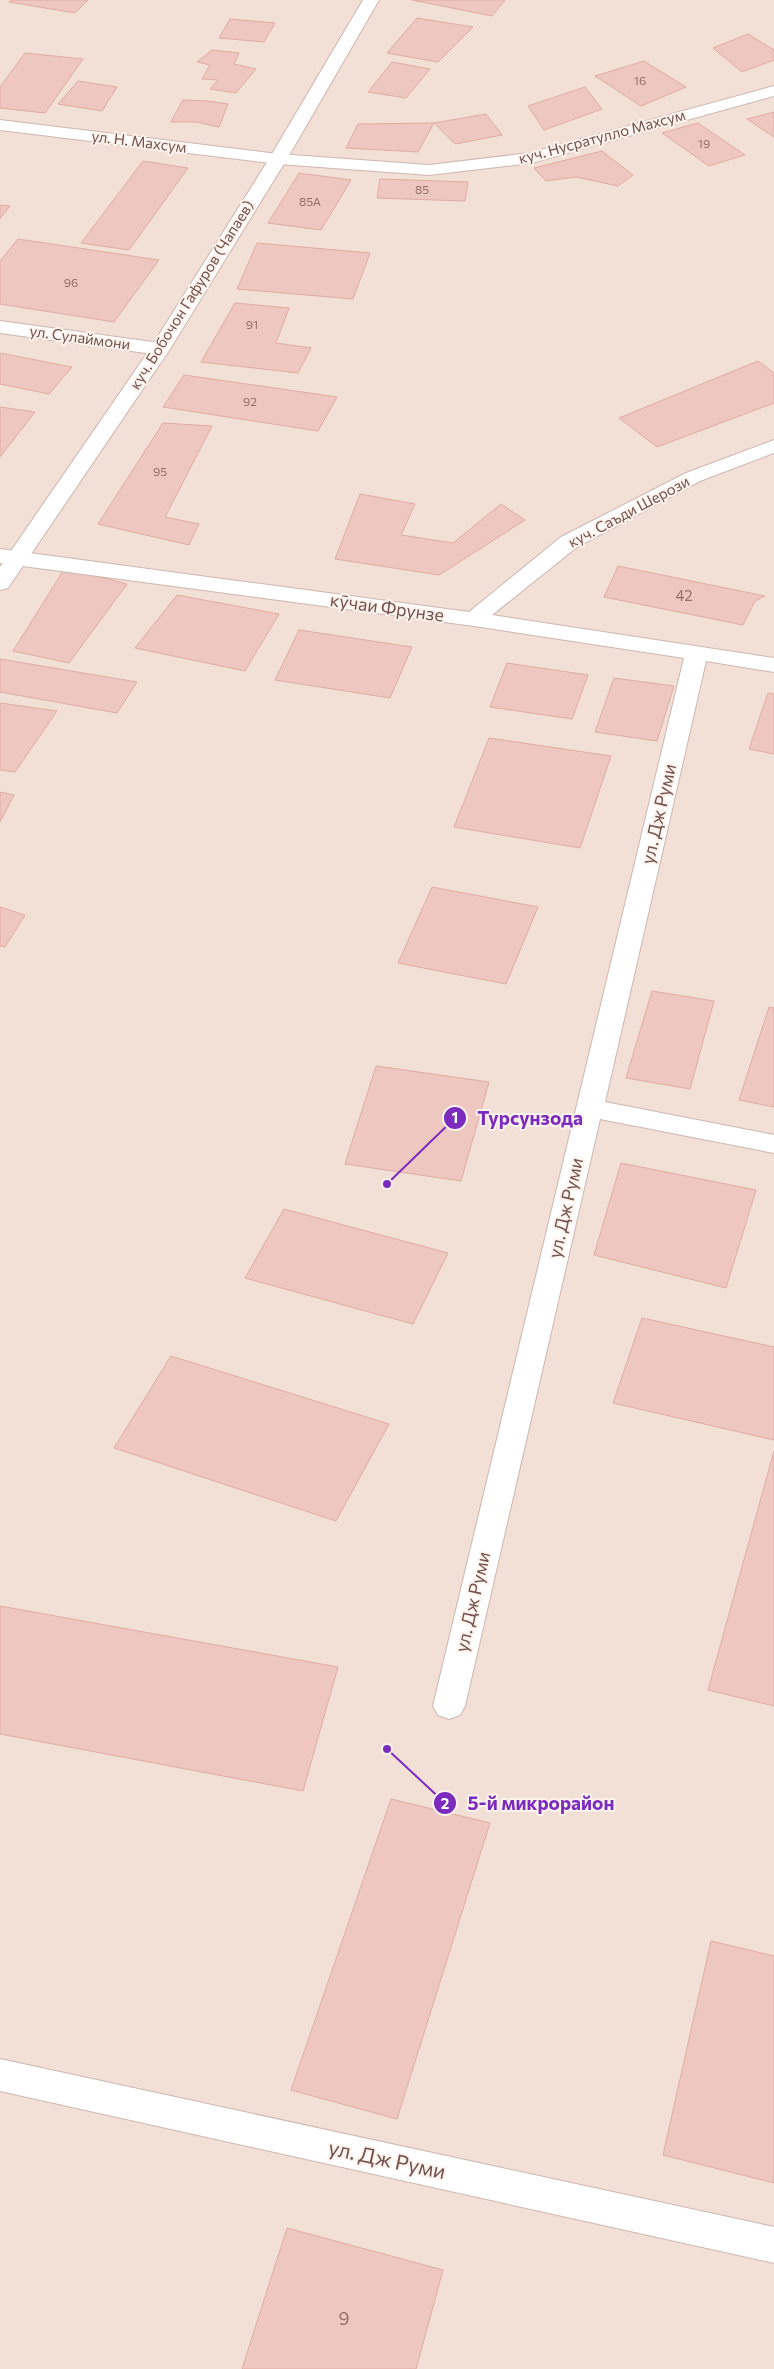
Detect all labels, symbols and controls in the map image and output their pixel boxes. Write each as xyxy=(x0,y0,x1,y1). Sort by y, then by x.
house number: 16 xyxy=(634,73,646,87)
street label: куч. Нусратулло Махсум xyxy=(516,105,687,167)
street label: ул. Н. Махсум xyxy=(91,126,188,156)
house number: 19 xyxy=(698,136,710,150)
house number: 85 xyxy=(415,182,429,196)
house number: 85А xyxy=(299,194,321,208)
street label: куч. Бобочон Гафуров (Чапаев) xyxy=(125,197,257,392)
house number: 96 xyxy=(64,275,78,289)
house number: 91 xyxy=(246,317,258,331)
street label: ул. Сулаймони xyxy=(29,321,132,353)
house number: 92 xyxy=(243,394,257,408)
house number: 95 xyxy=(153,464,167,478)
street label: куч. Саъди Шерози xyxy=(565,471,692,551)
house number: 42 xyxy=(675,586,693,604)
street label: кӯчаи Фрунзе xyxy=(329,588,446,626)
street label: ул. Дж Руми xyxy=(636,761,680,866)
callout: Турсунзода xyxy=(443,1101,593,1135)
text: Турсунзода xyxy=(477,1106,583,1129)
text: 1 xyxy=(452,1108,458,1126)
street label: ул. Дж Руми xyxy=(543,1155,587,1260)
street label: ул. Дж Руми xyxy=(450,1549,494,1654)
callout: 5-й микрорайон xyxy=(433,1786,625,1820)
text: 5-й микрорайон xyxy=(468,1791,614,1814)
text: 2 xyxy=(441,1794,449,1812)
street label: ул. Дж Руми xyxy=(326,2134,448,2183)
house number: 9 xyxy=(339,2307,349,2329)

